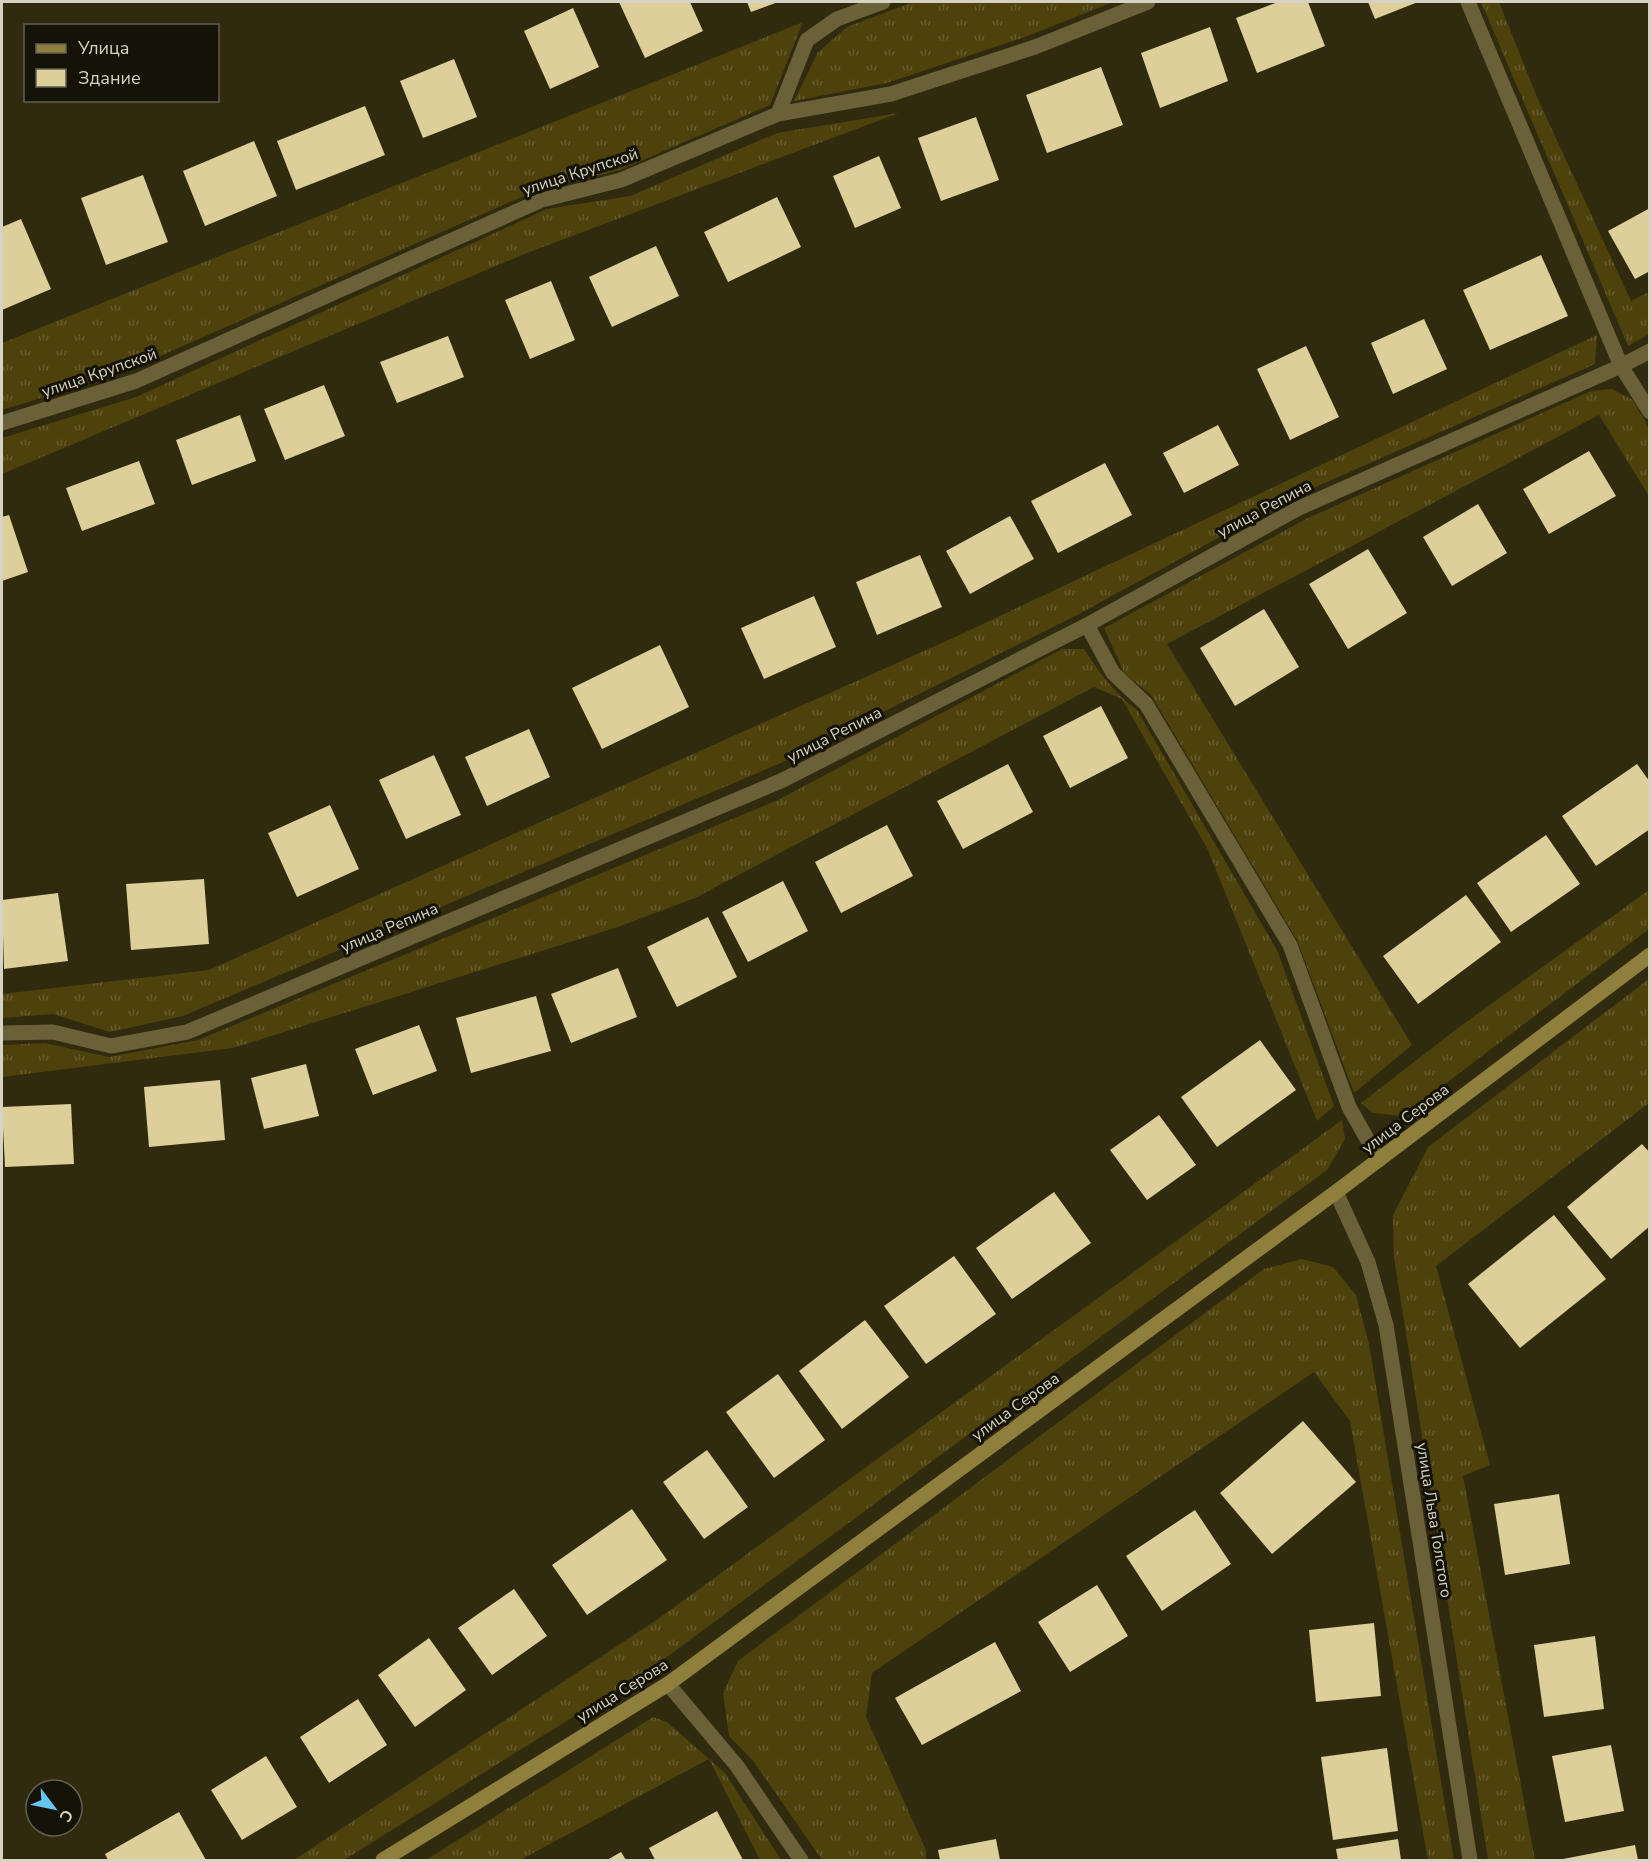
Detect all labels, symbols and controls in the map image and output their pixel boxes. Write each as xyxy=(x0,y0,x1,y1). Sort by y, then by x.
legend xyxy=(24,24,219,102)
text: Улица xyxy=(77,36,129,60)
text: Здание xyxy=(78,66,141,90)
street label: улица Крупской xyxy=(520,143,641,201)
street label: улица Крупской xyxy=(39,343,160,403)
street label: улица Репина xyxy=(1213,475,1316,543)
street label: улица Репина xyxy=(783,701,886,768)
street label: улица Репина xyxy=(337,897,442,958)
street label: улица Серова xyxy=(1357,1079,1454,1159)
street label: улица Серова xyxy=(967,1367,1064,1446)
street label: улица Льва Толстого xyxy=(1411,1441,1457,1599)
street label: улица Серова xyxy=(573,1654,672,1728)
north arrow xyxy=(24,1778,84,1838)
text: С xyxy=(54,1805,78,1826)

